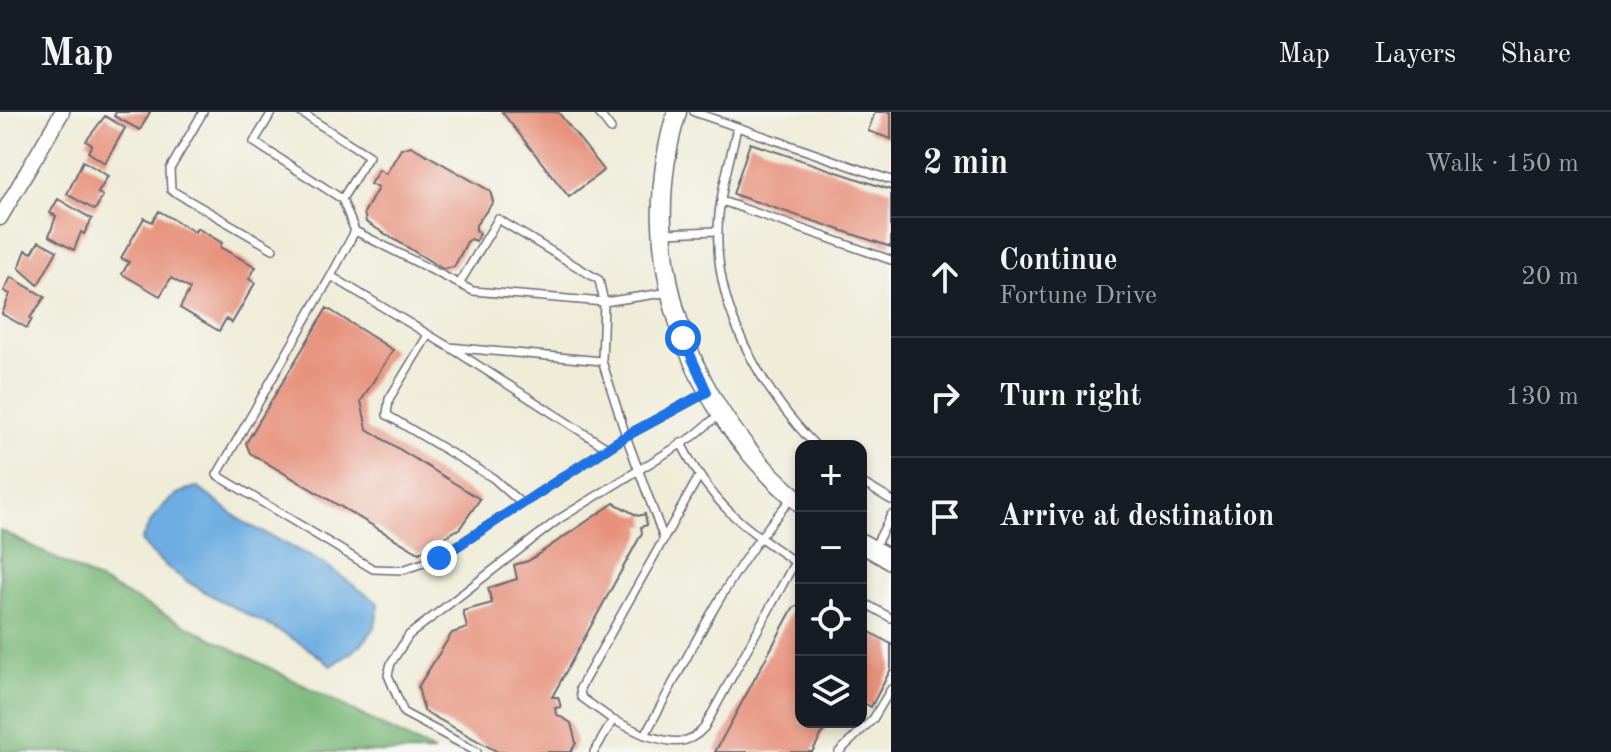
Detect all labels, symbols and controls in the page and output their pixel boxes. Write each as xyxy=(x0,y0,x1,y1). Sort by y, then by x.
text: Map xyxy=(40,36,114,74)
text: Map xyxy=(1278,41,1330,69)
text: Layers xyxy=(1374,41,1456,69)
text: Share xyxy=(1500,41,1571,69)
text: 2 min xyxy=(923,147,1008,181)
text: Walk · 150 m xyxy=(1425,151,1579,177)
text: Continue xyxy=(999,246,1118,276)
icon: ahead xyxy=(923,255,967,299)
text: 20 m xyxy=(1521,264,1579,290)
text: Fortune Drive xyxy=(999,283,1157,309)
route start xyxy=(665,320,701,356)
icon: right xyxy=(923,375,967,419)
text: Turn right xyxy=(999,382,1141,412)
text: 130 m xyxy=(1506,384,1579,410)
map controls xyxy=(795,440,867,728)
button: + xyxy=(795,440,867,512)
icon: arrive xyxy=(923,495,967,539)
text: Arrive at destination xyxy=(999,502,1274,532)
button: − xyxy=(795,512,867,584)
route end xyxy=(421,540,457,576)
button: locate xyxy=(795,584,867,656)
button: layers xyxy=(795,656,867,728)

